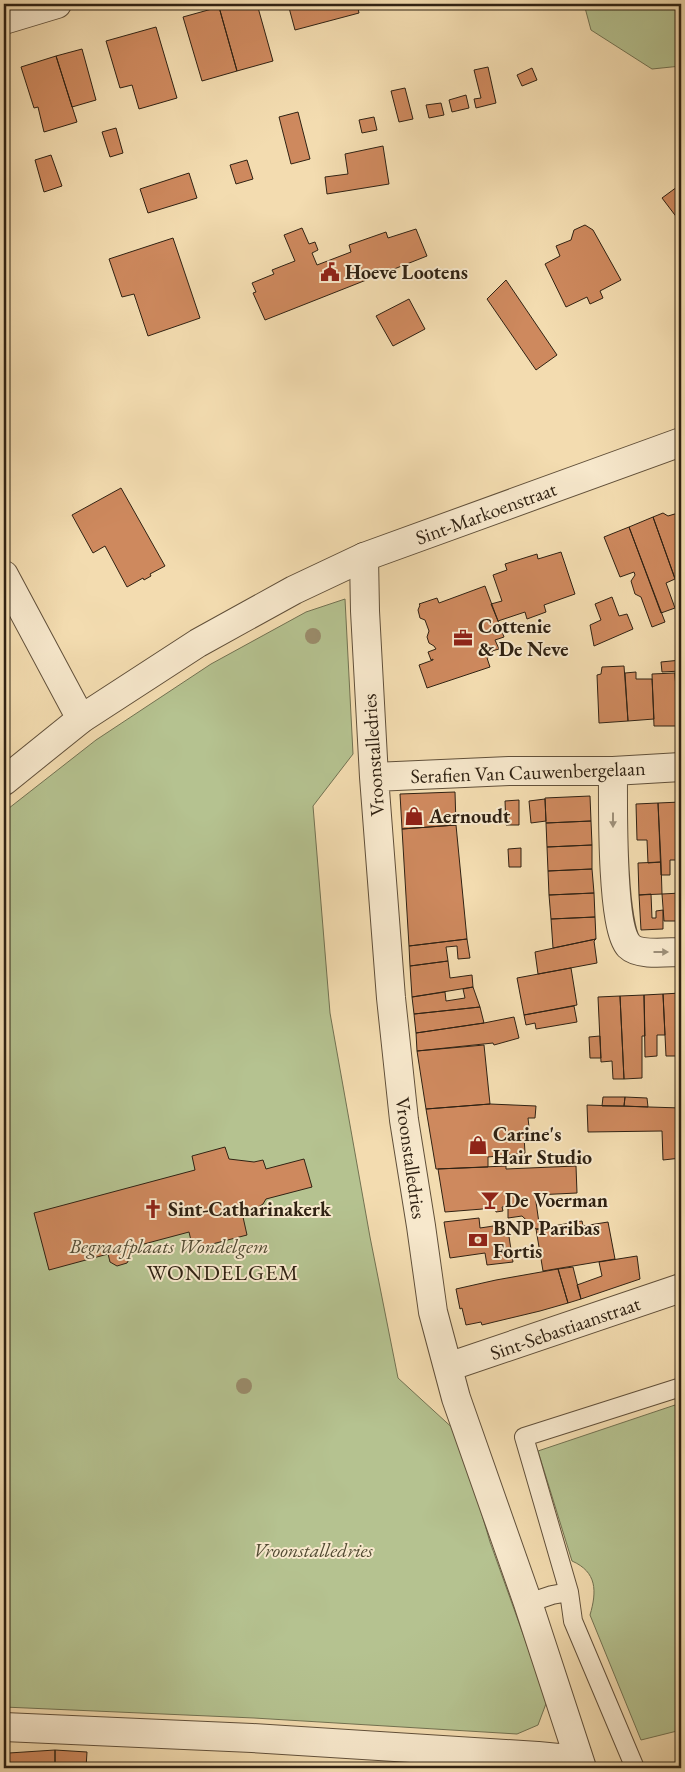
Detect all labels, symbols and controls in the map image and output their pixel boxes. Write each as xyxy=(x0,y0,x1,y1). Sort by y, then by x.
place label: Hoeve Lootens xyxy=(345,259,468,285)
public building icon: Hoeve Lootens xyxy=(319,261,341,283)
street label: Sint-Markoenstraat xyxy=(412,475,561,551)
place label: Cottenie & De Neve xyxy=(478,613,569,662)
office icon: Cottenie & De Neve xyxy=(452,627,474,649)
street label: Vroonstalledries xyxy=(356,693,390,817)
street label: Serafien Van Cauwenbergelaan xyxy=(410,755,646,789)
place label: Aernoudt xyxy=(428,803,511,829)
shop icon: Aernoudt xyxy=(403,805,425,827)
one-way arrow xyxy=(610,812,618,828)
one-way arrow xyxy=(654,948,670,956)
street label: Vroonstalledries xyxy=(390,1096,432,1220)
place label: Carine's Hair Studio xyxy=(493,1121,592,1170)
shop icon: Carine's Hair Studio xyxy=(467,1134,489,1156)
place label: De Voerman xyxy=(505,1187,608,1213)
bar icon: De Voerman xyxy=(479,1189,501,1211)
place label: Sint-Catharinakerk xyxy=(168,1196,332,1222)
church icon: Sint-Catharinakerk xyxy=(142,1198,164,1220)
place label: BNP Paribas Fortis xyxy=(493,1215,600,1264)
bank icon: BNP Paribas Fortis xyxy=(467,1229,489,1251)
park label: Begraafplaats Wondelgem xyxy=(68,1233,269,1259)
district label: WONDELGEM xyxy=(147,1258,299,1287)
street label: Sint-Sebastiaanstraat xyxy=(486,1290,644,1366)
park label: Vroonstalledries xyxy=(253,1537,373,1563)

